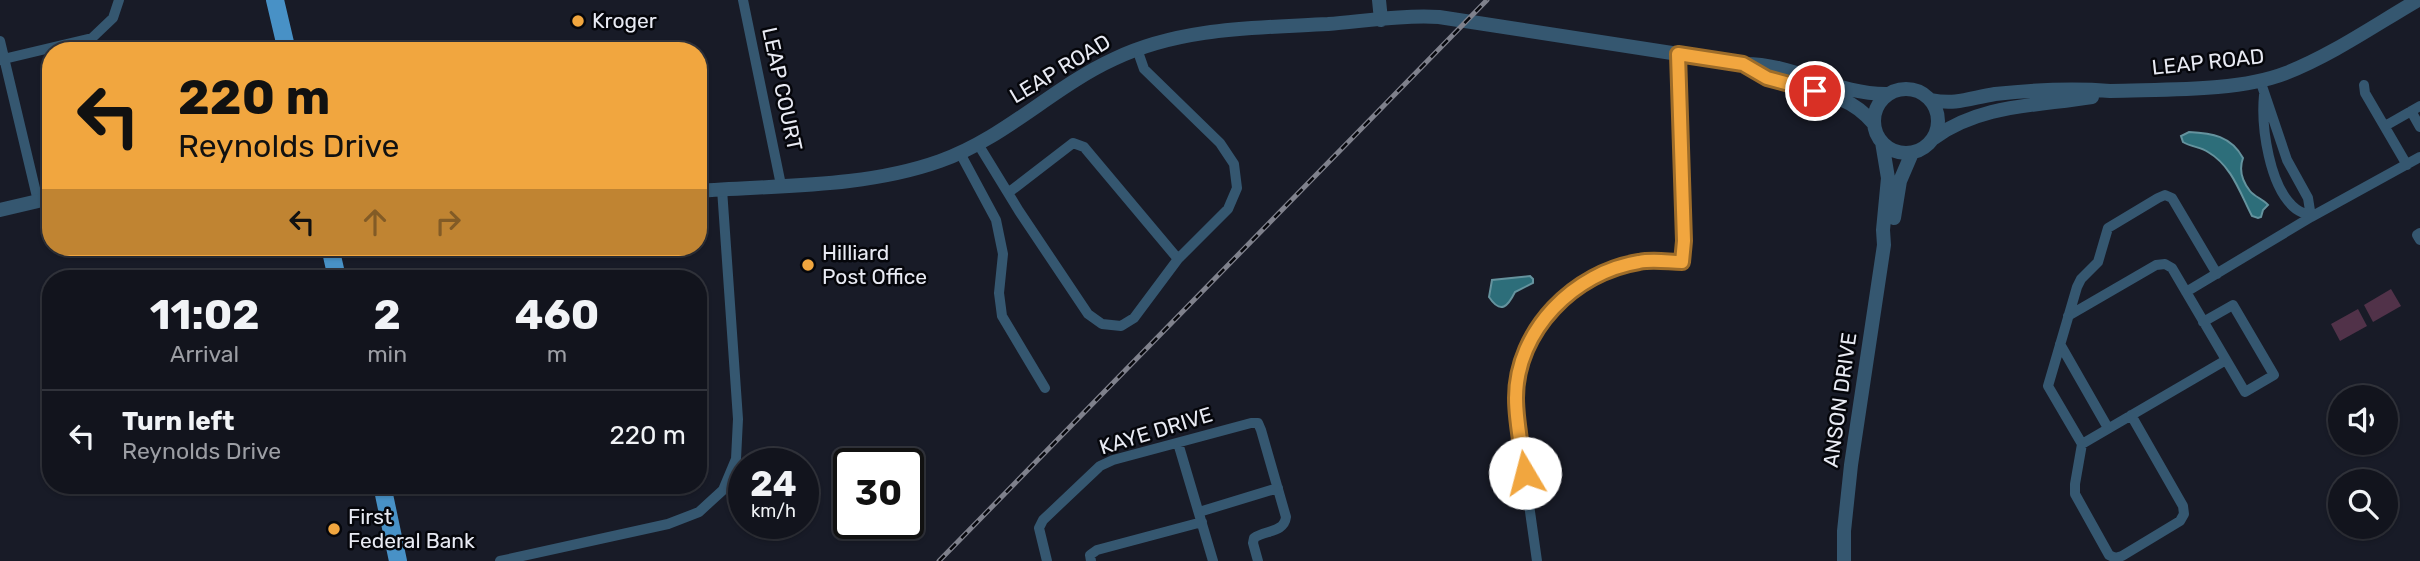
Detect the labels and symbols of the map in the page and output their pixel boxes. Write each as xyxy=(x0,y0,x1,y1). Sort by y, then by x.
place label: Kroger xyxy=(592,8,657,33)
marker: Kroger xyxy=(570,13,586,29)
street label: LEAP COURT xyxy=(757,25,808,153)
street label: LEAP ROAD xyxy=(1005,29,1115,108)
street label: LEAP ROAD xyxy=(2150,43,2265,80)
pin xyxy=(1785,61,1845,121)
place label: Hilliard Post Office xyxy=(822,240,927,289)
marker: Hilliard Post Office xyxy=(800,257,816,273)
street label: ANSON DRIVE xyxy=(1818,331,1861,469)
street label: KAYE DRIVE xyxy=(1096,401,1215,460)
position arrow xyxy=(1488,436,1562,510)
speed limit sign: 30 xyxy=(833,448,924,539)
place label: First Federal Bank xyxy=(348,504,475,553)
marker: First Federal Bank xyxy=(326,521,342,537)

